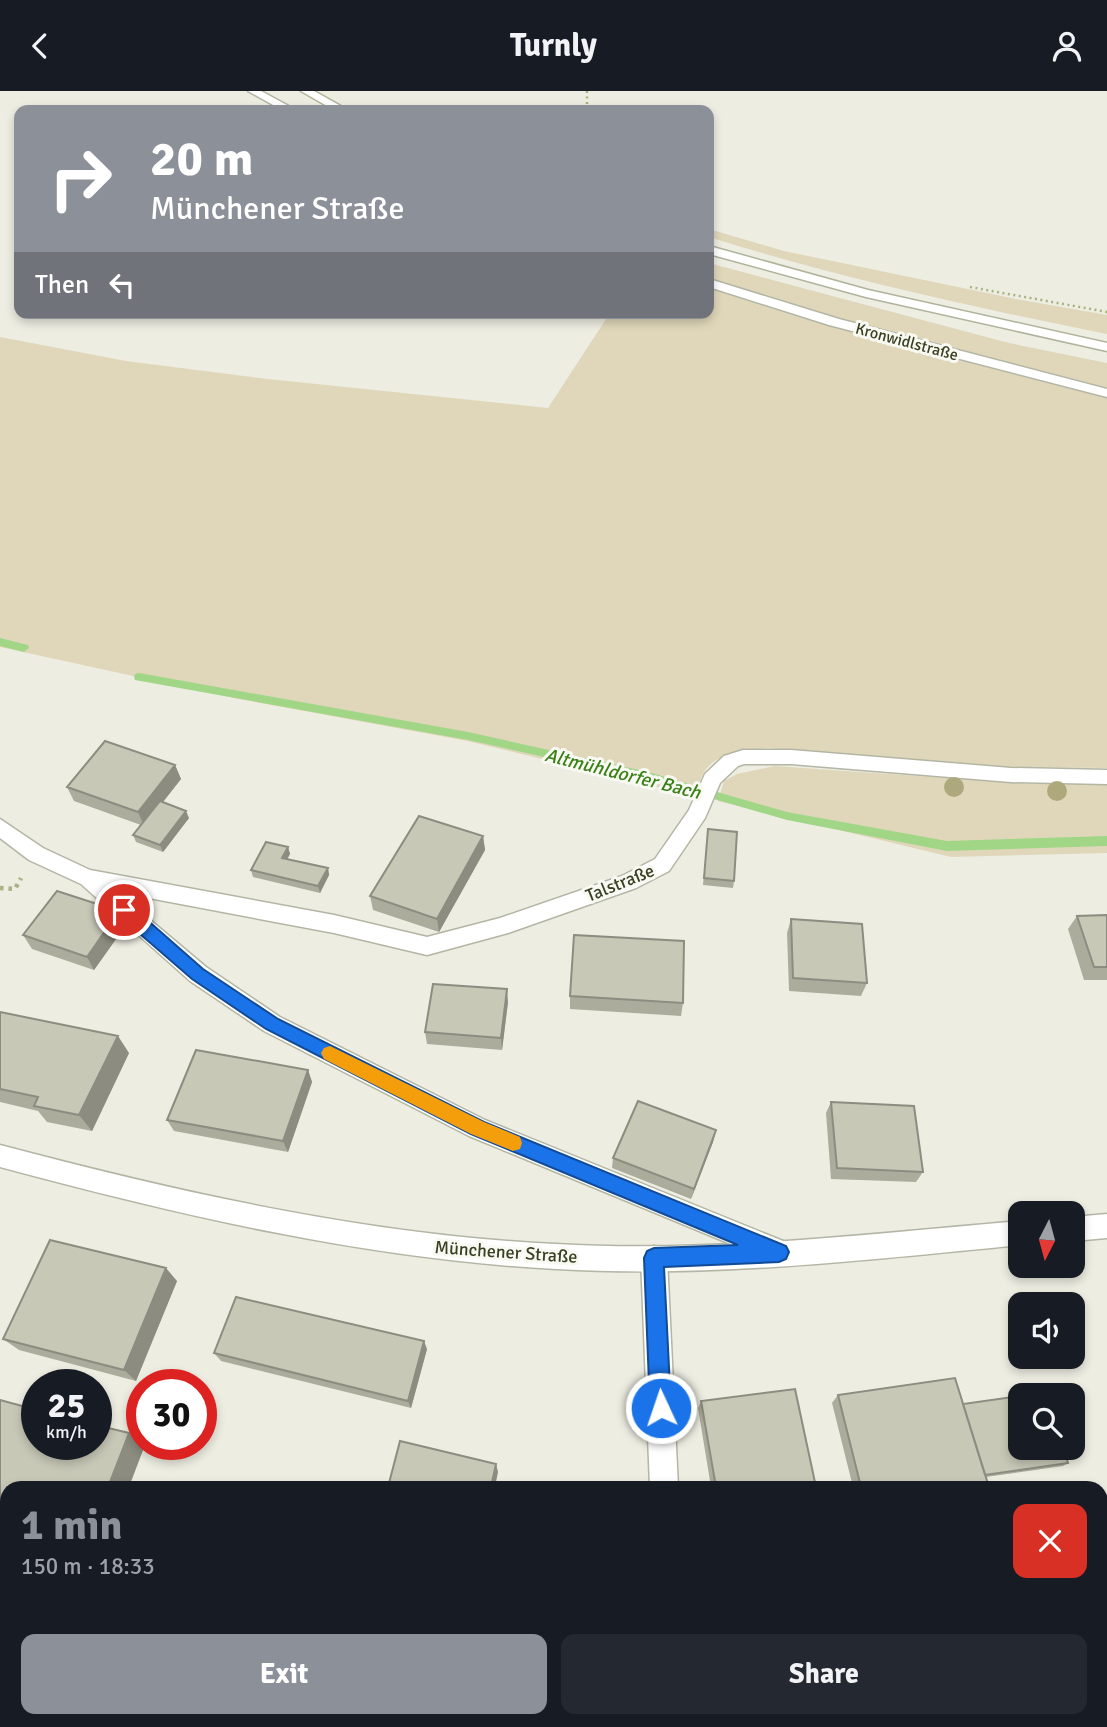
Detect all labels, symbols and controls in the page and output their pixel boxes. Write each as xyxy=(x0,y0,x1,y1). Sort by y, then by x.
text: Turnly xyxy=(510,26,597,65)
icon: back xyxy=(21,27,59,65)
icon: person xyxy=(1048,27,1086,65)
text: 20 m xyxy=(150,129,253,189)
icon: right xyxy=(35,133,126,224)
text: Münchener Straße xyxy=(150,189,404,228)
icon: left xyxy=(103,266,141,304)
text: Then xyxy=(35,269,89,301)
street label: Kronwidlstraße xyxy=(853,319,960,365)
water label: Altmühldorfer Bach xyxy=(543,743,704,805)
street label: Talstraße xyxy=(582,859,658,907)
pin xyxy=(94,880,154,940)
icon: arrive xyxy=(105,891,143,929)
north arrow xyxy=(1008,1201,1085,1277)
map controls xyxy=(1008,1201,1085,1460)
street label: Münchener Straße xyxy=(434,1236,578,1268)
button: sound xyxy=(1008,1292,1085,1369)
speed limit sign: 30 xyxy=(126,1369,217,1460)
position arrow xyxy=(624,1371,698,1445)
button: search xyxy=(1008,1383,1085,1460)
text: 25 xyxy=(48,1384,85,1427)
text: km/h xyxy=(46,1421,87,1443)
text: 1 min xyxy=(21,1500,122,1551)
button: close xyxy=(1013,1504,1087,1578)
text: 150 m · 18:33 xyxy=(21,1552,155,1581)
button: Exit xyxy=(21,1634,547,1714)
button: Share xyxy=(561,1634,1087,1714)

